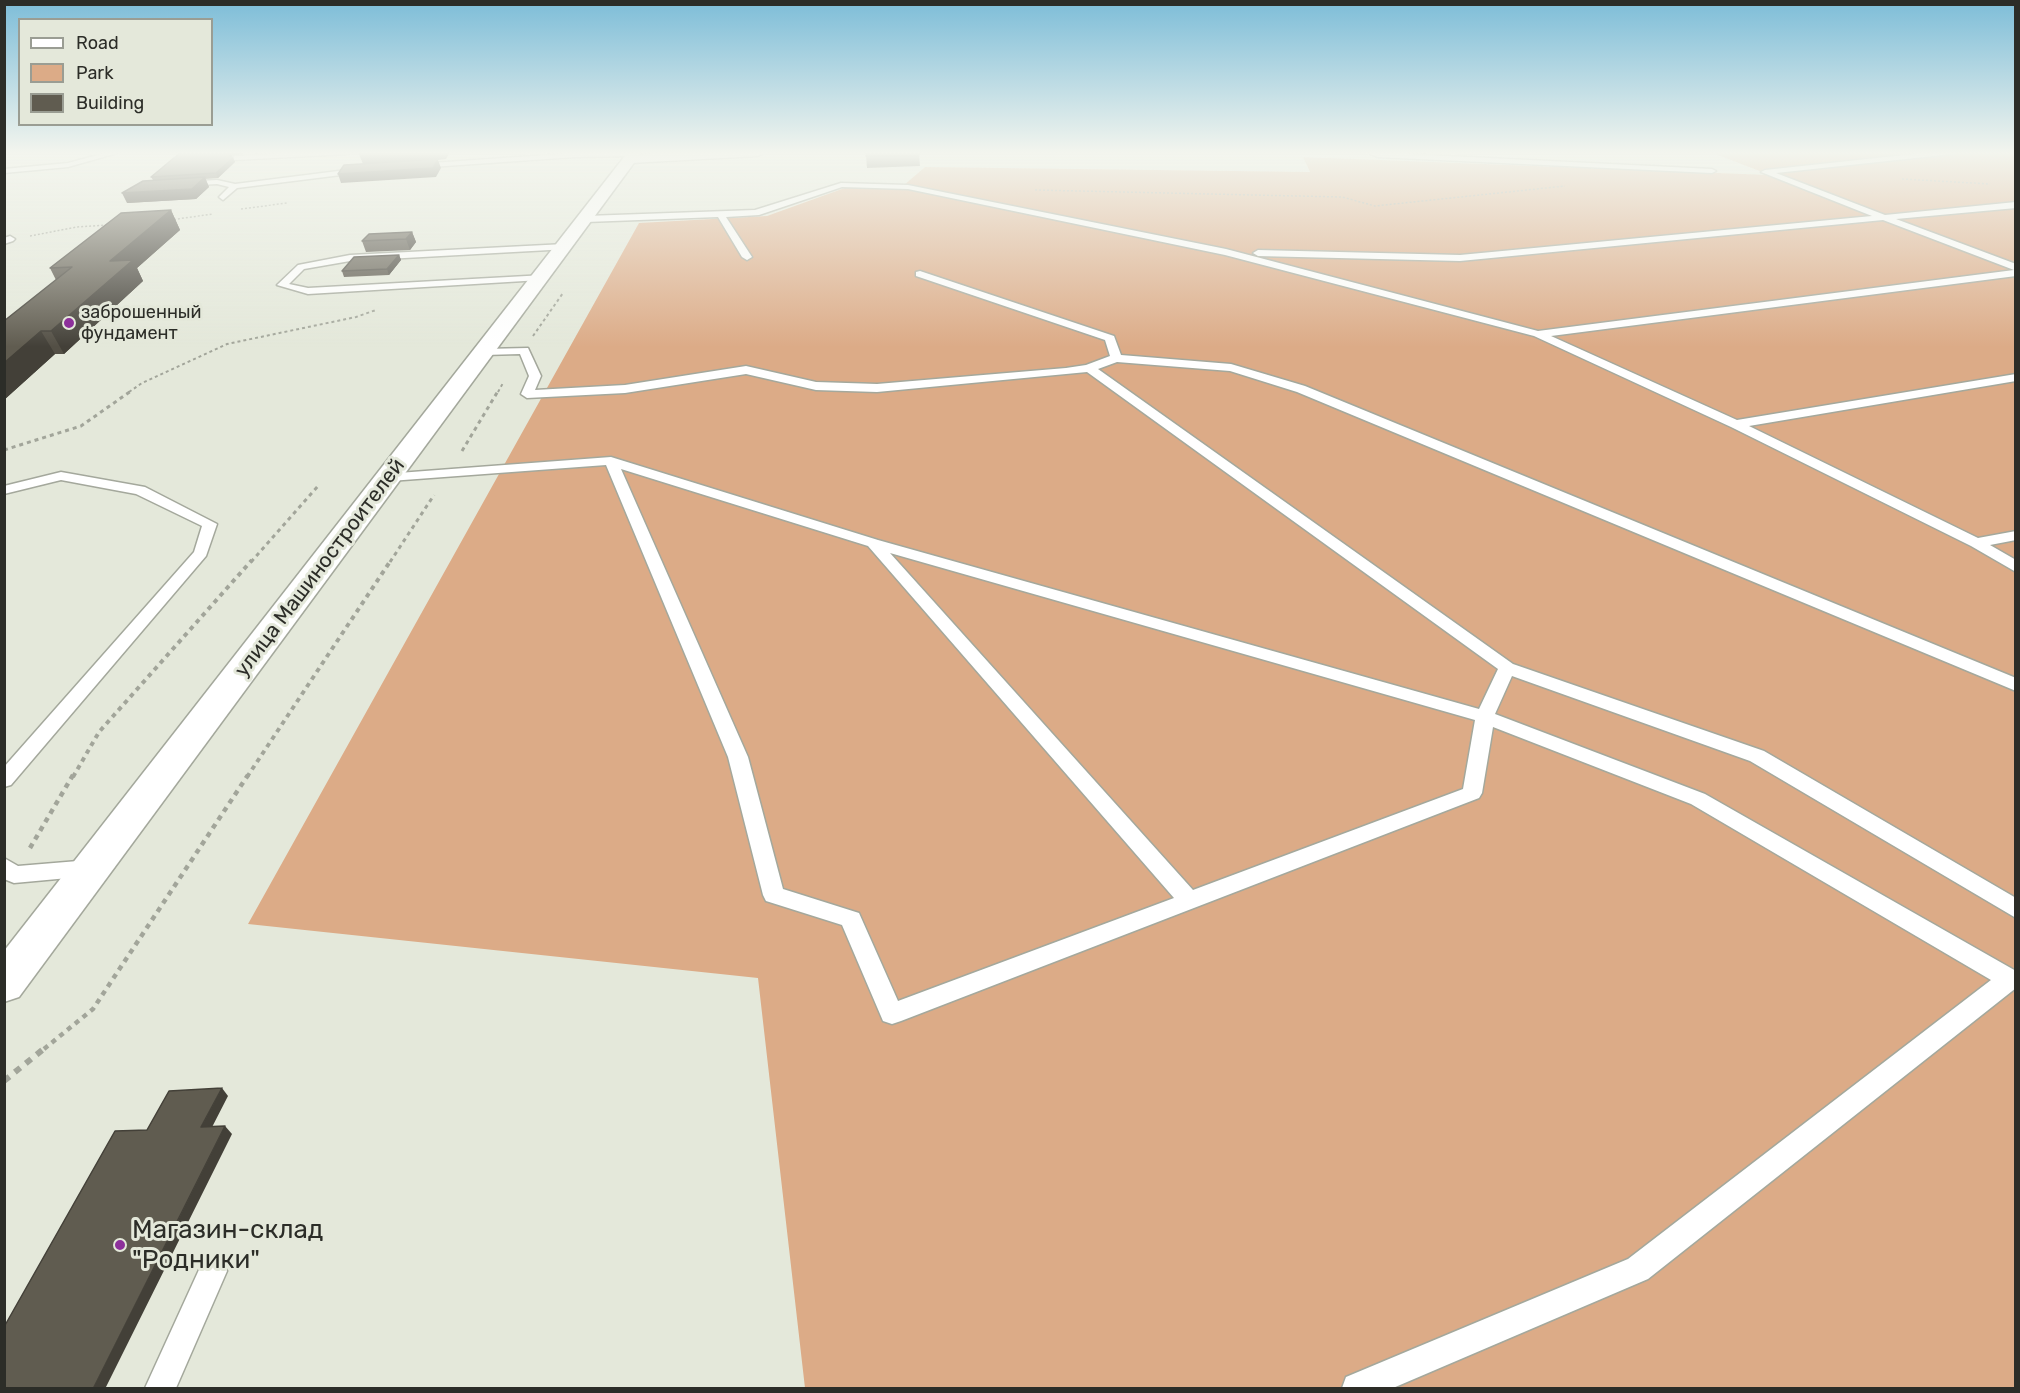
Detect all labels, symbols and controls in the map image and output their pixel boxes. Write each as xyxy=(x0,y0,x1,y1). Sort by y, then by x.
legend xyxy=(18,18,213,126)
text: Road xyxy=(76,32,119,54)
text: Park xyxy=(76,62,113,84)
text: Building xyxy=(76,92,144,114)
place label: заброшенный фундамент xyxy=(81,302,202,344)
marker: заброшенный фундамент xyxy=(62,316,76,330)
street label: улица Машиностроителей xyxy=(230,454,410,682)
place label: Магазин-склад "Родники" xyxy=(132,1214,323,1276)
marker: Магазин-склад "Родники" xyxy=(113,1238,127,1252)

